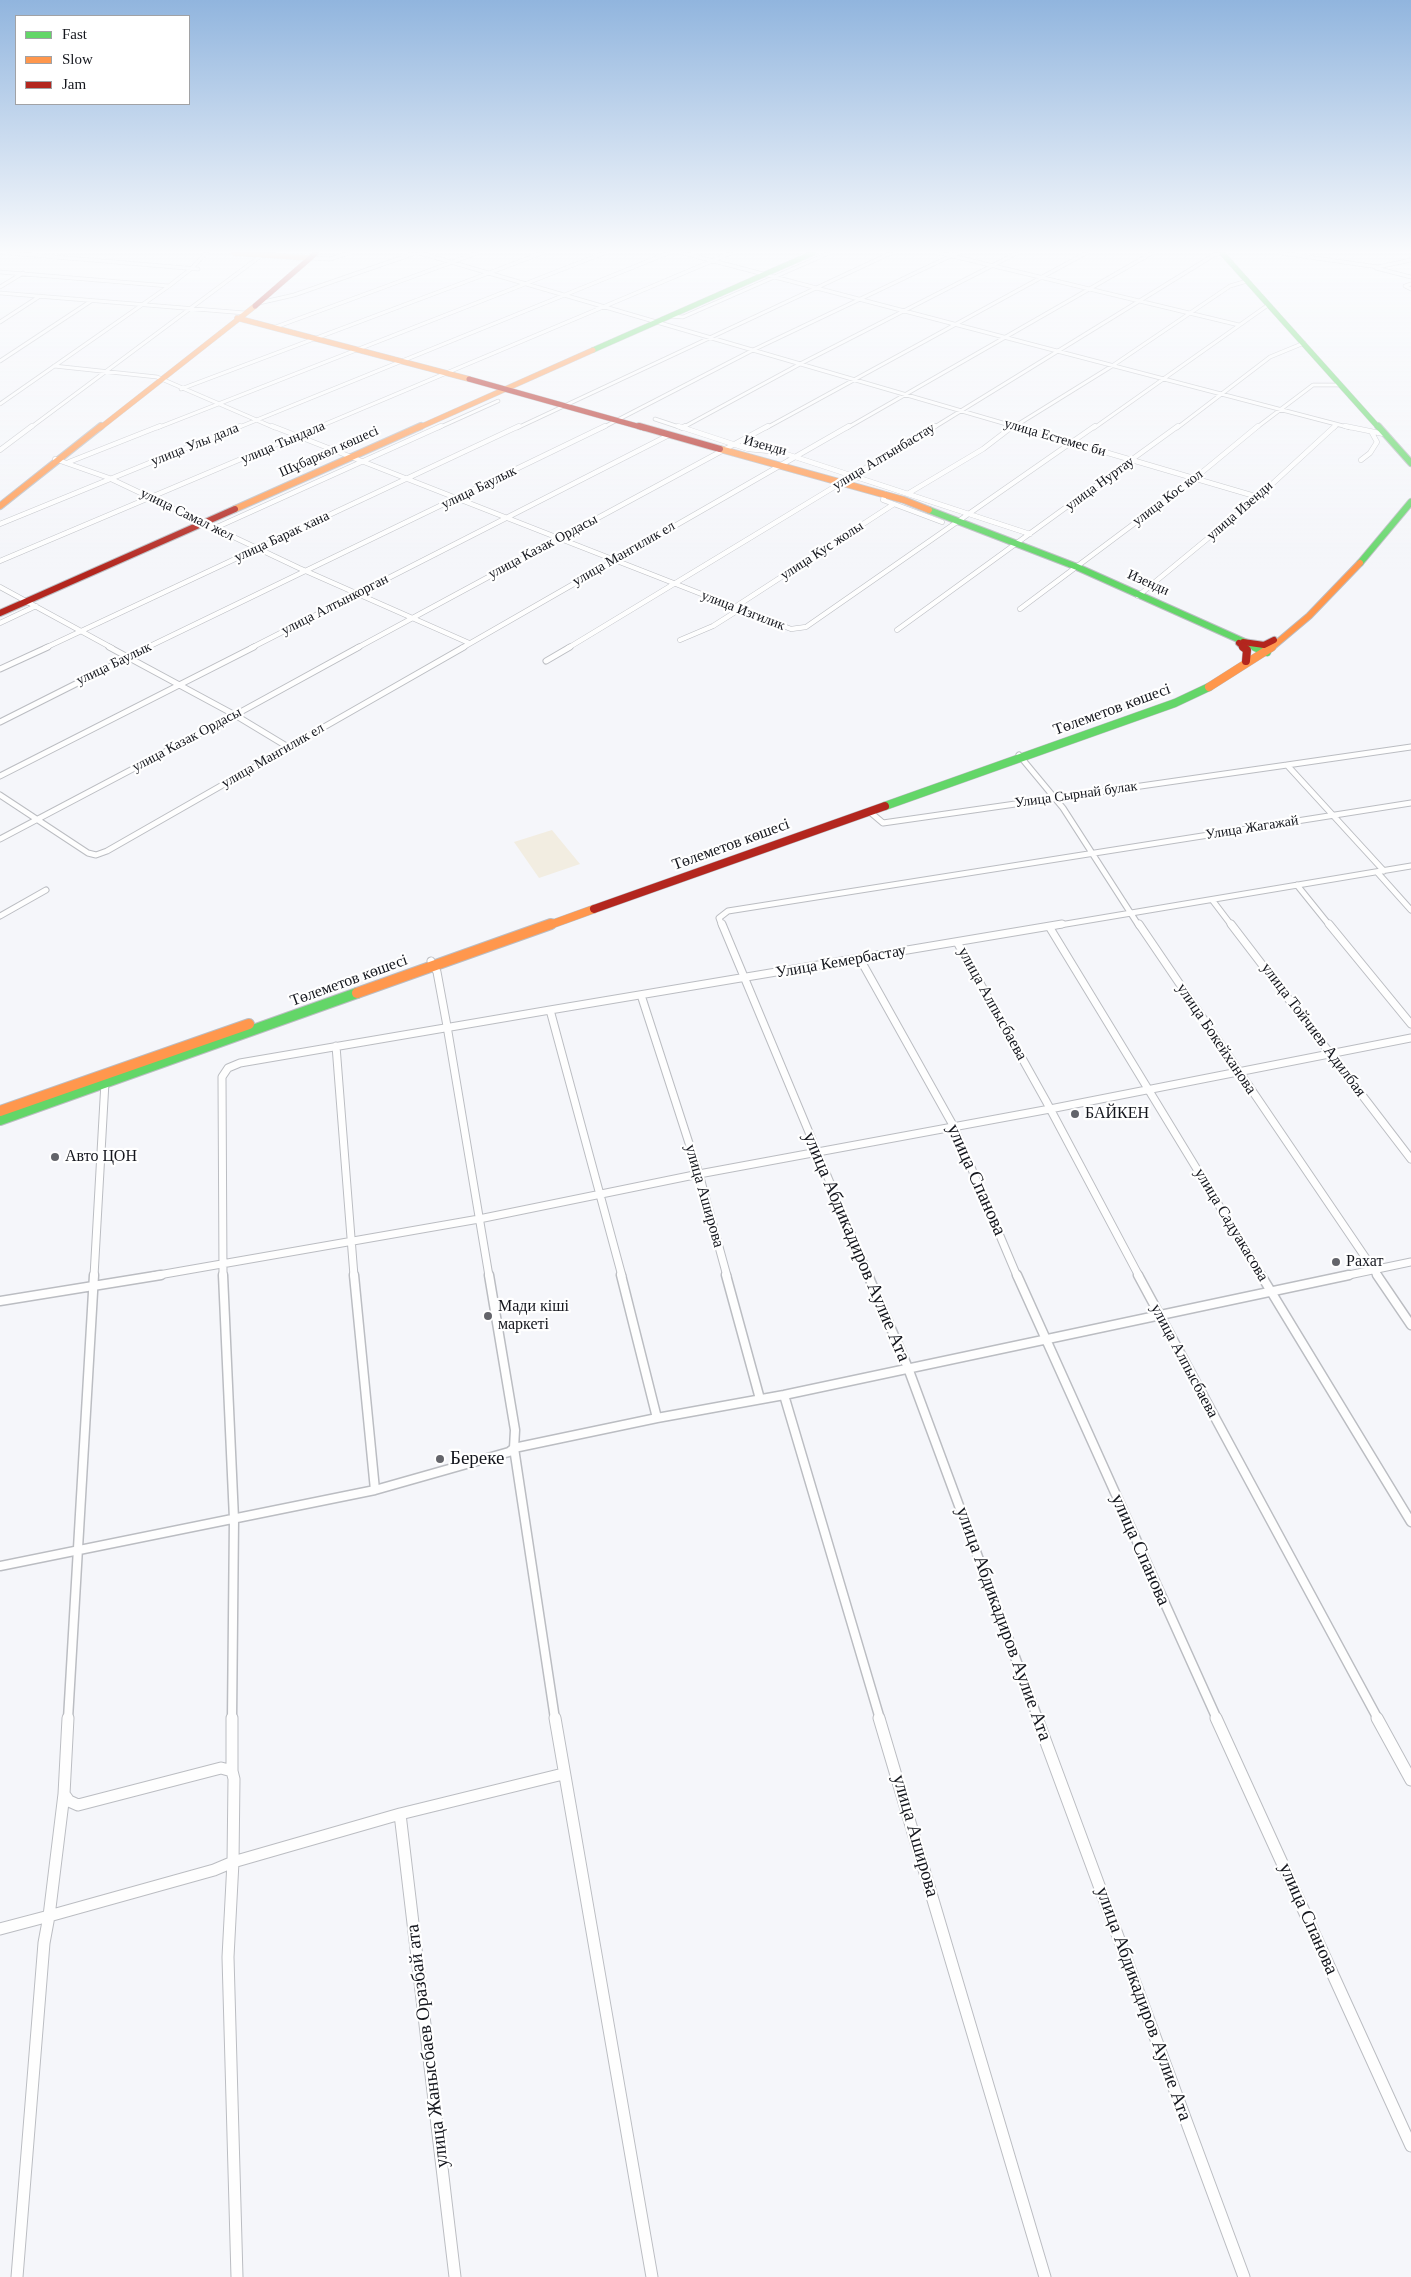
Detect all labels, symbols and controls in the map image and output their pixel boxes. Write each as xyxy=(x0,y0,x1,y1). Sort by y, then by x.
legend xyxy=(15,15,190,105)
text: Fast xyxy=(62,26,87,42)
text: Slow xyxy=(62,51,93,67)
text: Jam xyxy=(62,76,86,92)
street label: улица Естемес би xyxy=(1002,415,1108,461)
street label: улица Тындала xyxy=(239,418,327,468)
street label: улица Улы дала xyxy=(149,420,241,470)
street label: улица Алтынбастау xyxy=(830,420,938,494)
street label: Шұбаркөл көшесі xyxy=(277,423,381,481)
street label: Изенди xyxy=(742,432,788,460)
street label: улица Нуртау xyxy=(1062,453,1138,515)
street label: улица Баулык xyxy=(439,463,519,513)
street label: улица Кос кол xyxy=(1130,466,1206,530)
street label: улица Изенди xyxy=(1204,478,1276,544)
street label: улица Самал жел xyxy=(138,485,236,545)
street label: улица Барак хана xyxy=(232,508,332,566)
street label: улица Казак Ордасы xyxy=(485,511,601,583)
street label: улица Мангилик ел xyxy=(570,518,678,590)
street label: улица Кус жолы xyxy=(777,518,867,584)
street label: Изенди xyxy=(1125,566,1171,600)
street label: улица Алтынкорган xyxy=(279,571,391,639)
street label: улица Изгилик xyxy=(699,587,787,635)
street label: улица Баулык xyxy=(74,639,154,689)
street label: Төлеметов көшесі xyxy=(1051,680,1173,740)
street label: улица Казак Ордасы xyxy=(129,704,245,776)
street label: улица Мангилик ел xyxy=(219,720,327,792)
street label: Улица Сырнай булак xyxy=(1014,778,1138,812)
street label: Улица Жагажай xyxy=(1204,812,1300,844)
street label: Төлеметов көшесі xyxy=(670,815,792,875)
street label: Улица Кемербастау xyxy=(774,941,908,983)
street label: улица Алпысбаева xyxy=(953,944,1031,1064)
street label: Төлеметов көшесі xyxy=(288,951,410,1011)
street label: улица Тойчиев Адилбая xyxy=(1256,959,1370,1101)
street label: улица Бокейханова xyxy=(1172,980,1260,1098)
place label: БАЙКЕН xyxy=(1085,1104,1149,1124)
marker: БАЙКЕН xyxy=(1069,1108,1081,1120)
street label: улица Спанова xyxy=(941,1121,1011,1239)
street label: улица Абдикадиров Аулие Ата xyxy=(797,1129,915,1365)
street label: улица Аширова xyxy=(680,1142,728,1250)
place label: Авто ЦОН xyxy=(65,1147,137,1167)
marker: Авто ЦОН xyxy=(49,1151,61,1163)
street label: улица Садуакасова xyxy=(1190,1165,1272,1285)
place label: Рахат xyxy=(1346,1252,1383,1272)
marker: Рахат xyxy=(1330,1256,1342,1268)
place label: Мади кіші маркеті xyxy=(498,1297,569,1335)
street label: улица Алпысбаева xyxy=(1146,1301,1222,1421)
marker: Мади кіші маркеті xyxy=(482,1310,494,1322)
place label: Береке xyxy=(450,1448,504,1470)
marker: Береке xyxy=(434,1453,446,1465)
street label: улица Спанова xyxy=(1105,1491,1175,1609)
street label: улица Абдикадиров Аулие Ата xyxy=(950,1504,1056,1744)
street label: улица Аширова xyxy=(887,1772,943,1900)
street label: улица Спанова xyxy=(1273,1860,1343,1978)
street label: улица Абдикадиров Аулие Ата xyxy=(1090,1884,1196,2124)
street label: улица Жанысбаев Оразбай ата xyxy=(402,1923,454,2169)

